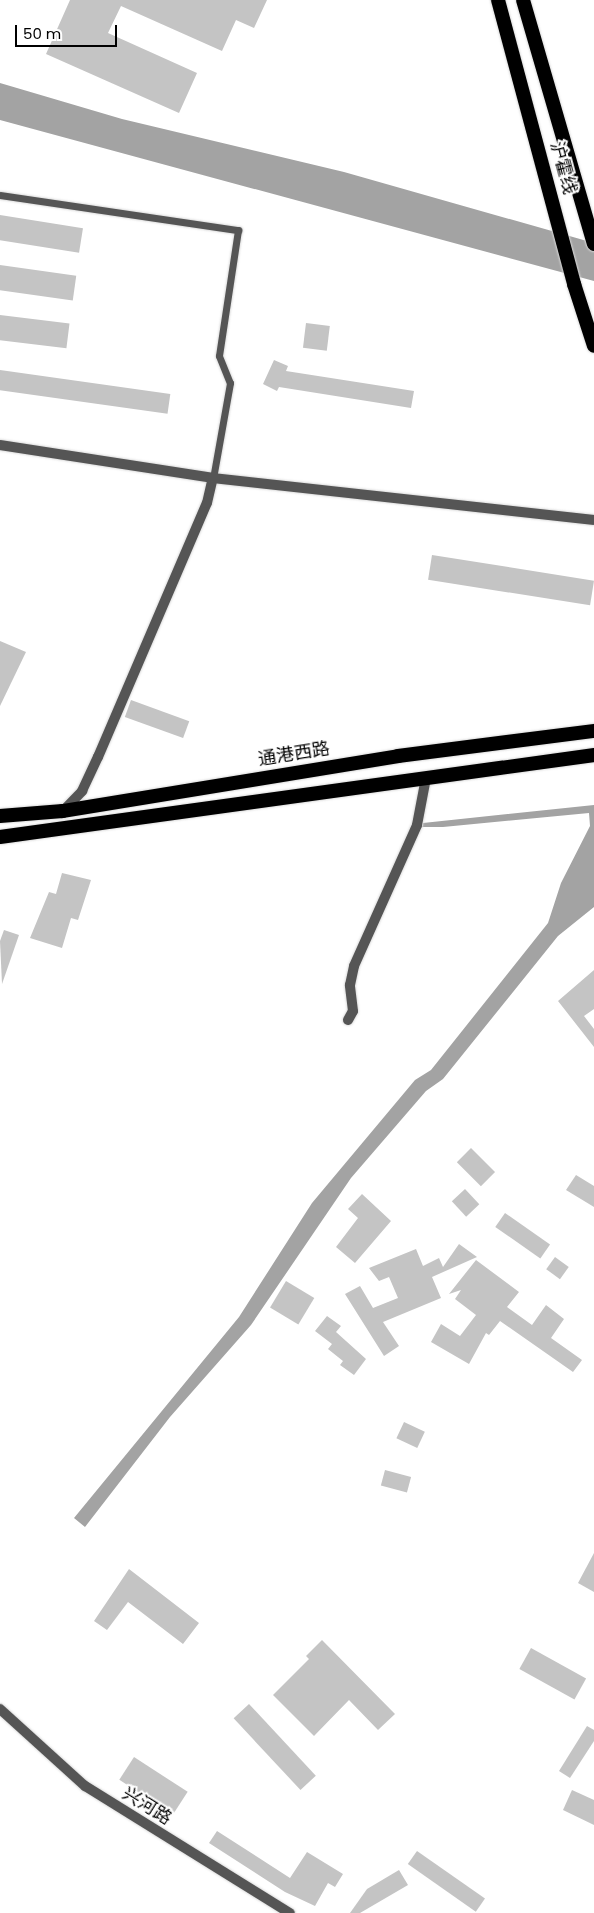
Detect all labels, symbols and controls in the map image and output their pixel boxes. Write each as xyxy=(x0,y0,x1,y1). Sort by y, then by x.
scale bar xyxy=(18,15,120,47)
text: 50 m xyxy=(23,23,61,44)
street label: 沪霍线 xyxy=(546,139,580,197)
street label: 通港西路 xyxy=(257,738,331,770)
street label: 兴河路 xyxy=(118,1783,176,1829)

